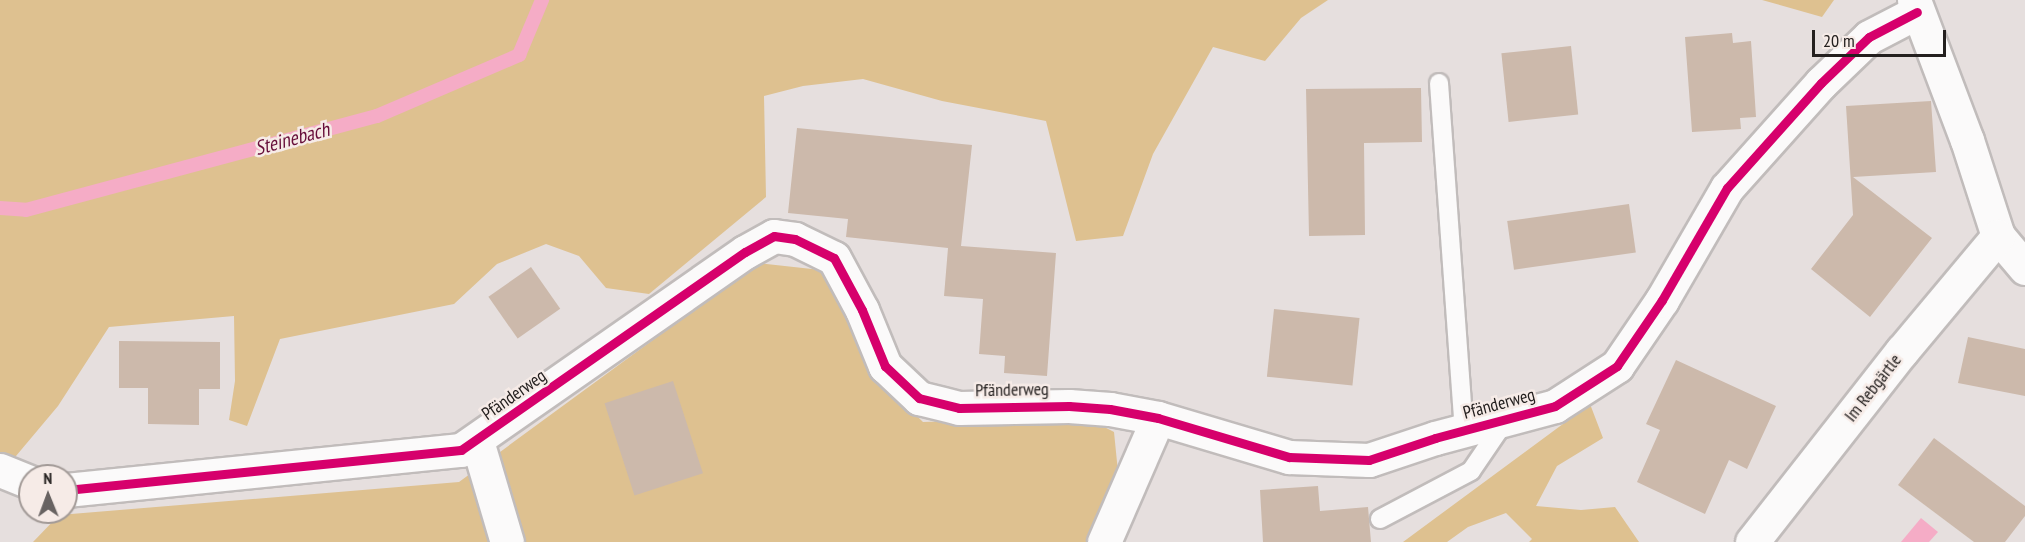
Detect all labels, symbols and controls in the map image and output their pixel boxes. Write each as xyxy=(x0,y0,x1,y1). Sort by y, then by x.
scale bar xyxy=(1815,18,1948,56)
text: 20 m xyxy=(1823,29,1855,52)
water label: Steinebach xyxy=(252,118,332,160)
street label: Im Rebgärtle xyxy=(1840,350,1906,426)
street label: Pfänderweg xyxy=(478,365,550,425)
street label: Pfänderweg xyxy=(975,379,1049,401)
street label: Pfänderweg xyxy=(1461,384,1537,424)
north arrow xyxy=(18,464,78,524)
text: N xyxy=(43,468,52,488)

